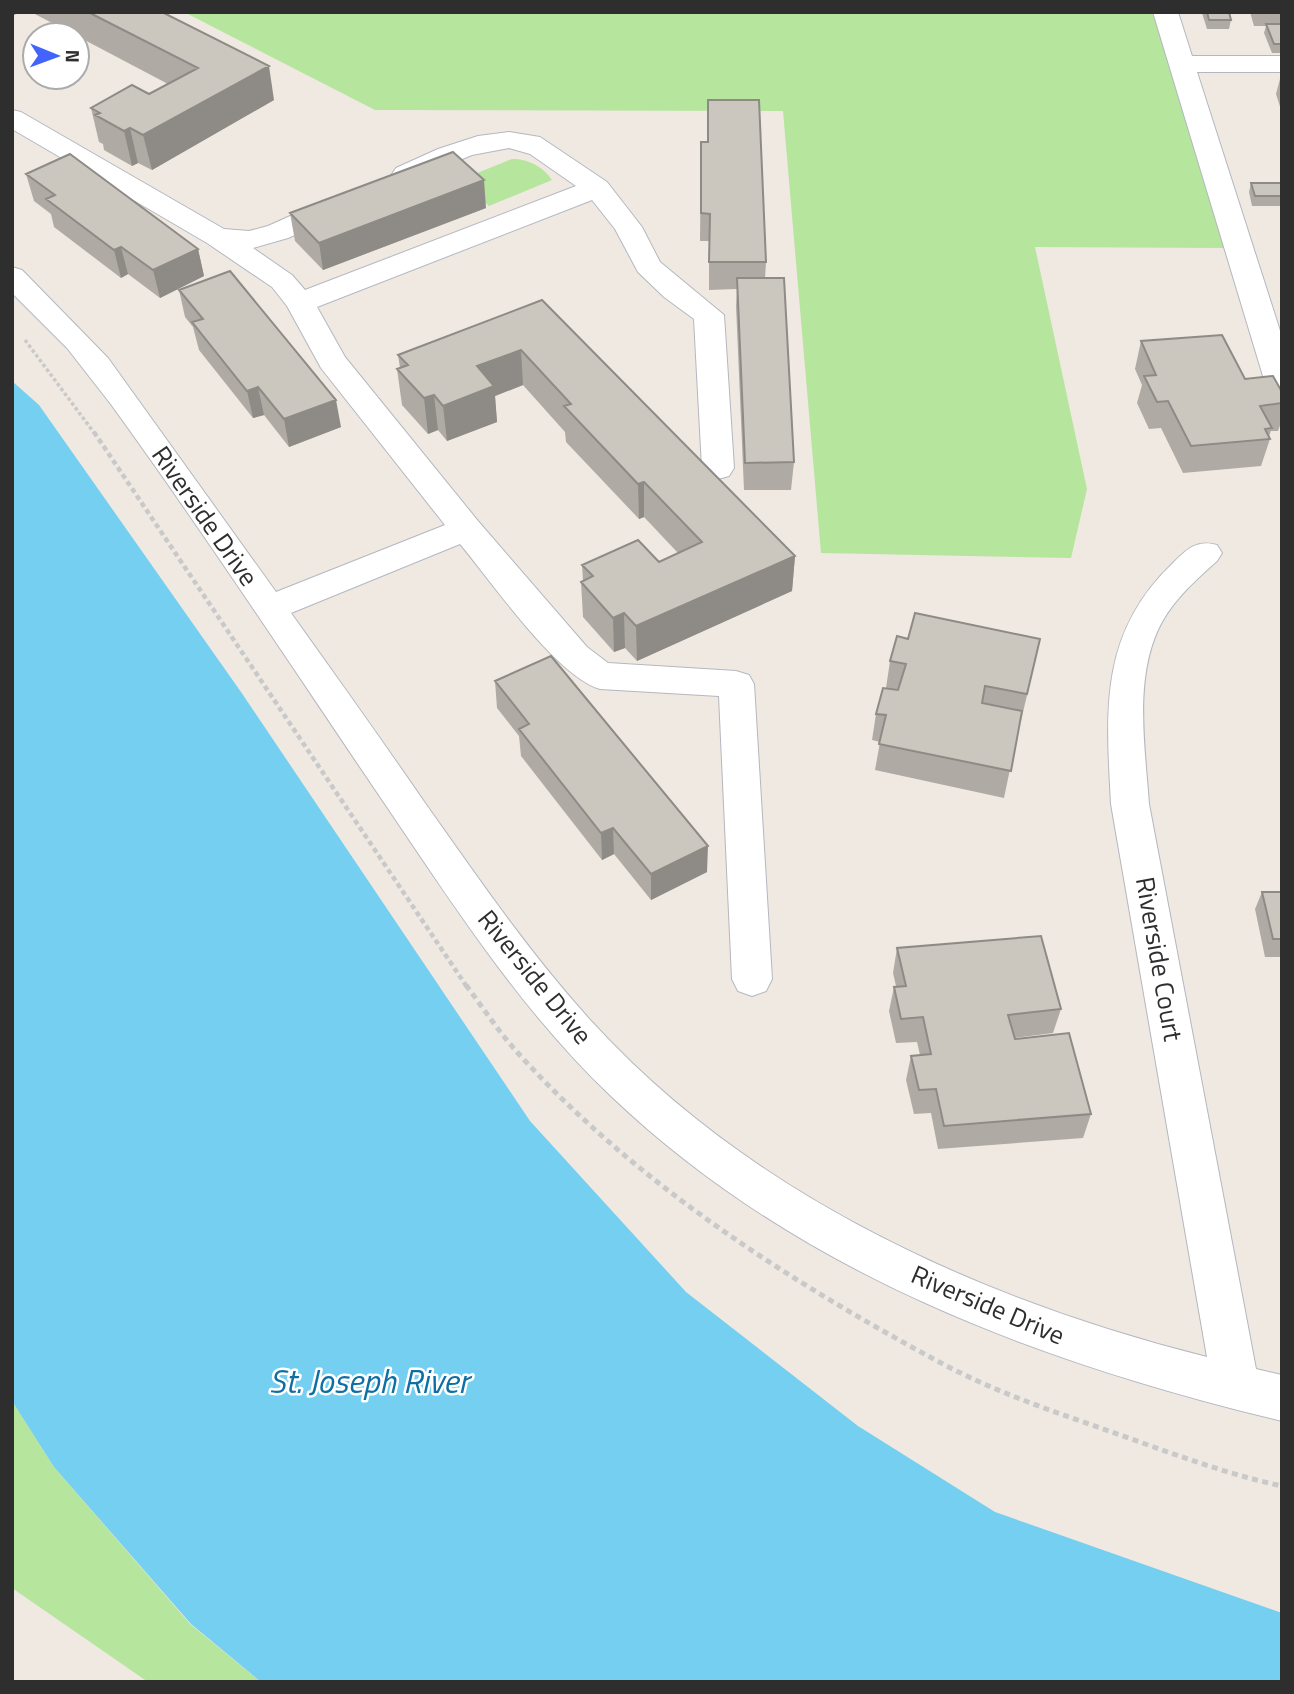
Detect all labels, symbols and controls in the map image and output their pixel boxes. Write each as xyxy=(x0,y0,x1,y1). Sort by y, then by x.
north arrow xyxy=(21,21,91,91)
text: N xyxy=(59,49,88,63)
street label: Riverside Drive xyxy=(143,438,268,594)
street label: Riverside Court xyxy=(1126,874,1193,1044)
street label: Riverside Drive xyxy=(469,901,602,1052)
street label: Riverside Drive xyxy=(905,1255,1071,1354)
water label: St. Joseph River xyxy=(269,1356,472,1406)

